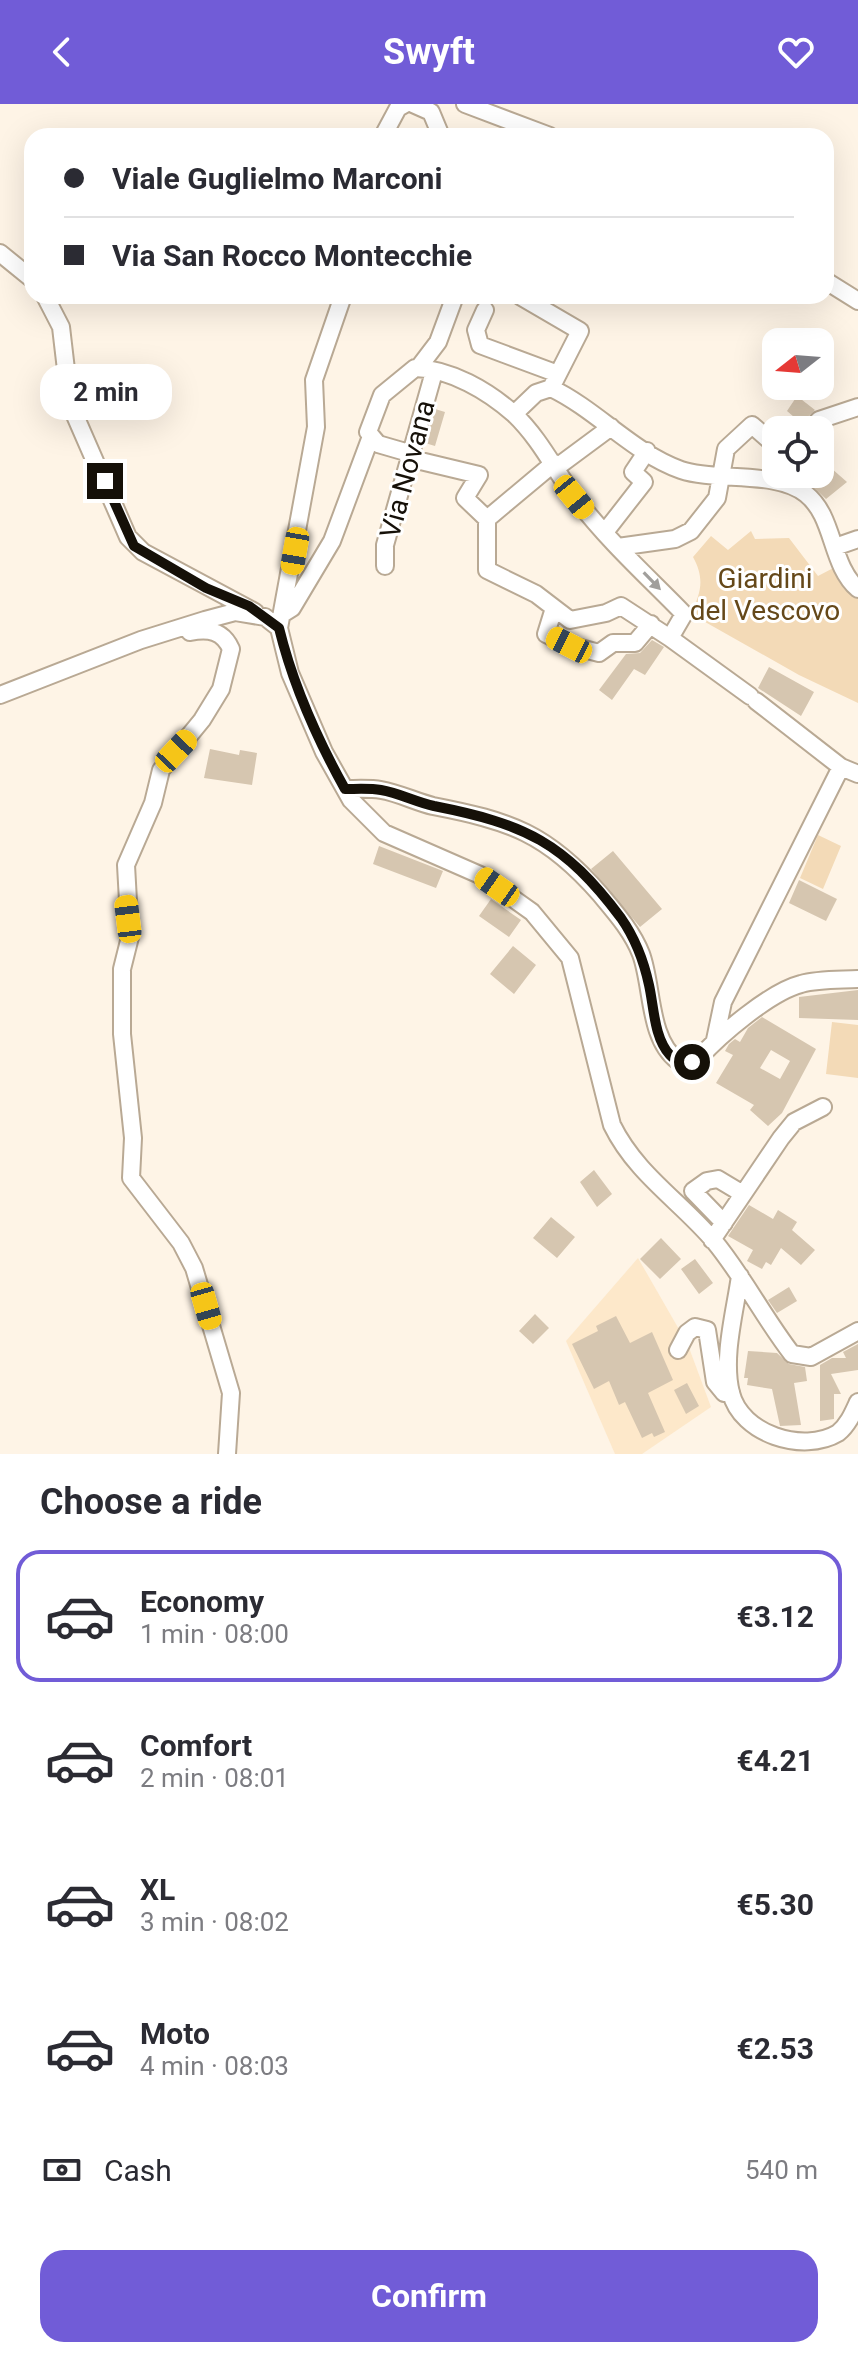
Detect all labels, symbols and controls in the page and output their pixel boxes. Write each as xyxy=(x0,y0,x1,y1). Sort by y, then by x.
icon: back xyxy=(40,30,84,74)
icon: heart xyxy=(774,30,818,74)
text: Swyft xyxy=(383,31,475,73)
text: Viale Guglielmo Marconi xyxy=(112,161,442,196)
text: Via San Rocco Montecchie xyxy=(112,238,472,273)
north arrow xyxy=(762,328,834,400)
map controls xyxy=(762,328,834,488)
callout: 2 min xyxy=(39,365,171,421)
text: 2 min xyxy=(73,377,139,407)
street label: Via Novana xyxy=(373,396,442,542)
button: locate xyxy=(762,416,834,488)
route end xyxy=(87,463,123,499)
car xyxy=(550,471,598,523)
car xyxy=(279,525,311,577)
park label: Giardini del Vescovo xyxy=(690,562,840,627)
one-way arrow xyxy=(642,571,661,590)
car xyxy=(542,623,596,667)
car xyxy=(151,725,201,777)
car xyxy=(470,863,524,911)
car xyxy=(113,894,143,944)
route start xyxy=(674,1044,710,1080)
car xyxy=(188,1280,224,1332)
text: Choose a ride xyxy=(40,1481,262,1523)
icon: car xyxy=(44,1580,116,1652)
text: Economy xyxy=(140,1584,264,1619)
text: €3.12 xyxy=(736,1599,814,1634)
text: 1 min · 08:00 xyxy=(140,1619,289,1649)
icon: car xyxy=(44,1724,116,1796)
text: Comfort xyxy=(140,1728,252,1763)
text: €4.21 xyxy=(736,1743,814,1778)
text: 2 min · 08:01 xyxy=(140,1763,289,1793)
icon: car xyxy=(44,1868,116,1940)
text: XL xyxy=(140,1872,175,1907)
text: €5.30 xyxy=(736,1887,814,1922)
text: 3 min · 08:02 xyxy=(140,1907,289,1937)
icon: car xyxy=(44,2012,116,2084)
text: Moto xyxy=(140,2016,210,2051)
text: €2.53 xyxy=(736,2031,814,2066)
text: 4 min · 08:03 xyxy=(140,2051,289,2081)
icon: cash xyxy=(40,2148,84,2192)
text: Cash xyxy=(104,2153,172,2188)
text: 540 m xyxy=(745,2155,818,2185)
button: Confirm xyxy=(40,2250,818,2342)

